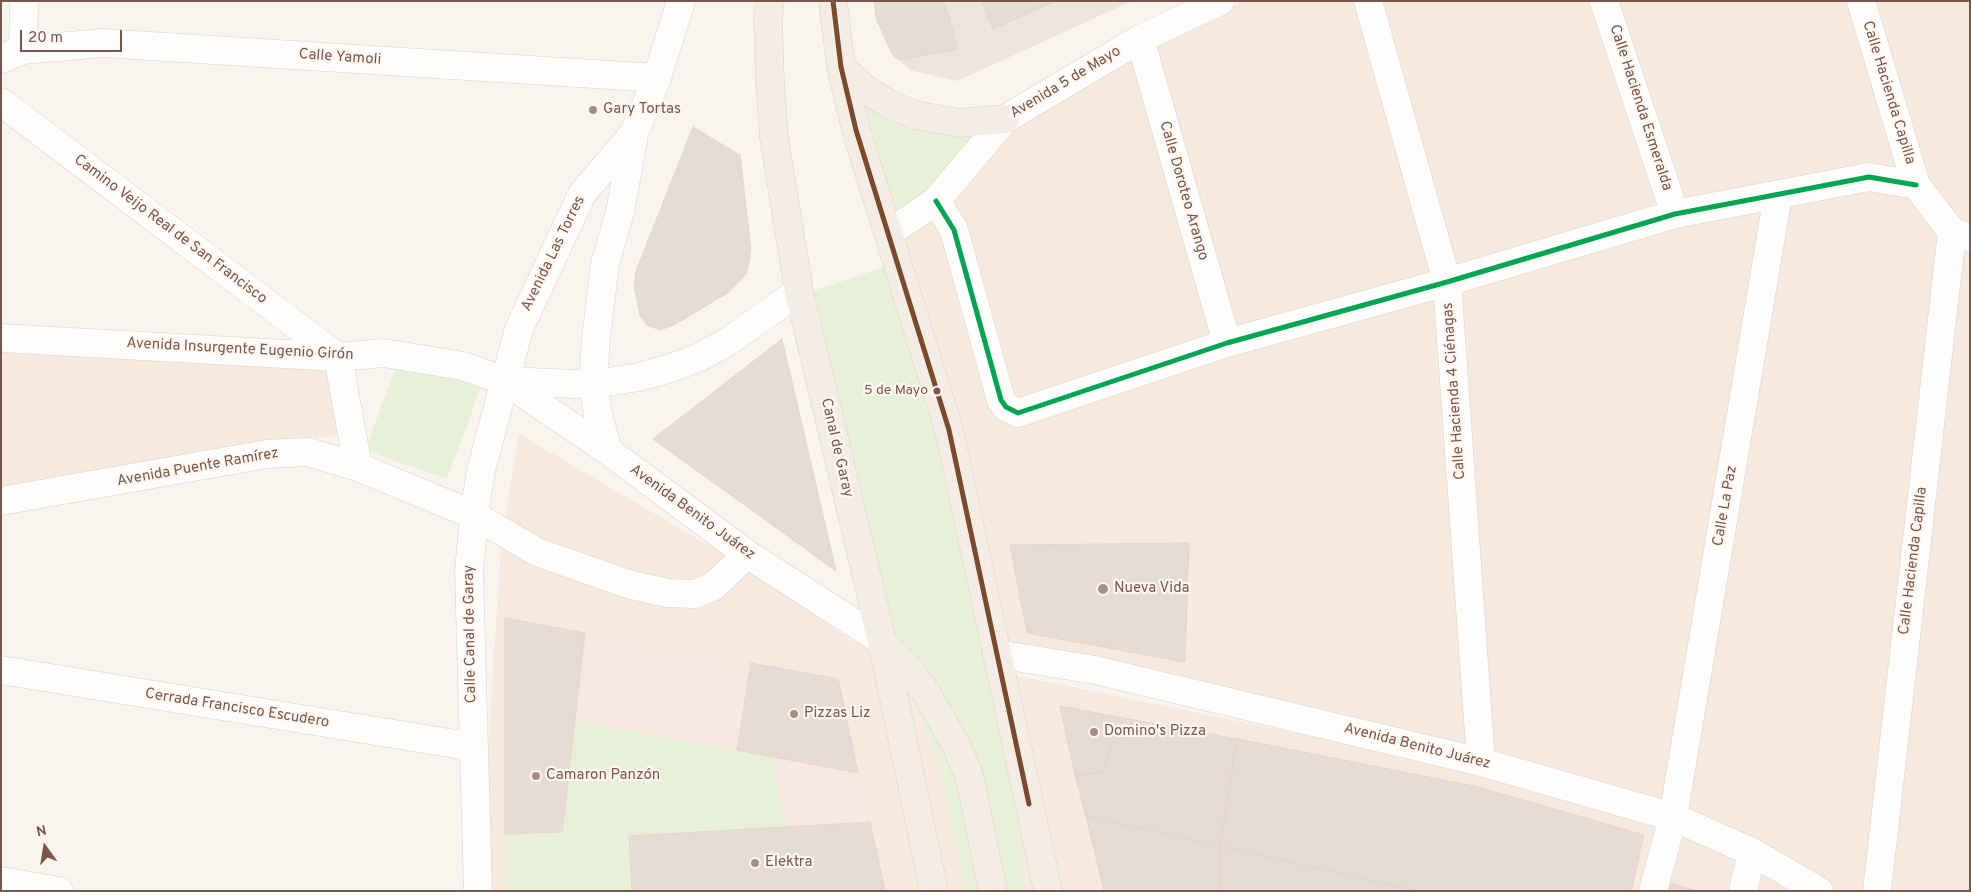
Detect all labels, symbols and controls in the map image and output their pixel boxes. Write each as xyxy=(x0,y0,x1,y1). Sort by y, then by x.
street label: Calle Hacienda Capilla xyxy=(1858,19,1918,167)
scale bar xyxy=(22,20,125,52)
street label: Calle Hacienda Esmeralda xyxy=(1605,23,1675,193)
text: 20 m xyxy=(28,29,63,48)
street label: Avenida 5 de Mayo xyxy=(1007,43,1125,123)
street label: Calle Yamoli xyxy=(298,46,382,70)
place label: Gary Tortas xyxy=(603,101,681,119)
marker: Gary Tortas xyxy=(587,104,599,116)
street label: Calle Doroteo Arango xyxy=(1154,119,1212,263)
street label: Camino Veijo Real de San Francisco xyxy=(70,151,270,309)
street label: Avenida Las Torres xyxy=(518,193,590,315)
street label: Calle Hacienda 4 Ciénagas xyxy=(1440,302,1470,480)
street label: Avenida Insurgente Eugenio Girón xyxy=(126,335,354,365)
place label: 5 de Mayo xyxy=(864,383,928,399)
marker: 5 de Mayo xyxy=(932,386,942,396)
street label: Canal de Garay xyxy=(816,397,856,499)
street label: Avenida Puente Ramírez xyxy=(116,445,280,491)
street label: Avenida Benito Juárez xyxy=(626,461,758,565)
street label: Calle La Paz xyxy=(1710,464,1742,548)
street label: Calle Hacienda Capilla xyxy=(1896,486,1932,636)
street label: Calle Canal de Garay xyxy=(461,565,481,703)
place label: Nueva Vida xyxy=(1114,580,1189,598)
marker: Nueva Vida xyxy=(1096,582,1110,596)
street label: Cerrada Francisco Escudero xyxy=(144,686,330,732)
place label: Pizzas Liz xyxy=(804,705,871,723)
marker: Pizzas Liz xyxy=(788,708,800,720)
street label: Avenida Benito Juárez xyxy=(1342,720,1492,774)
place label: Domino's Pizza xyxy=(1104,723,1206,741)
marker: Domino's Pizza xyxy=(1088,726,1100,738)
place label: Camaron Panzón xyxy=(546,767,660,785)
marker: Camaron Panzón xyxy=(530,770,542,782)
north arrow xyxy=(20,822,70,872)
text: N xyxy=(35,822,48,841)
place label: Elektra xyxy=(765,854,812,872)
marker: Elektra xyxy=(749,857,761,869)

